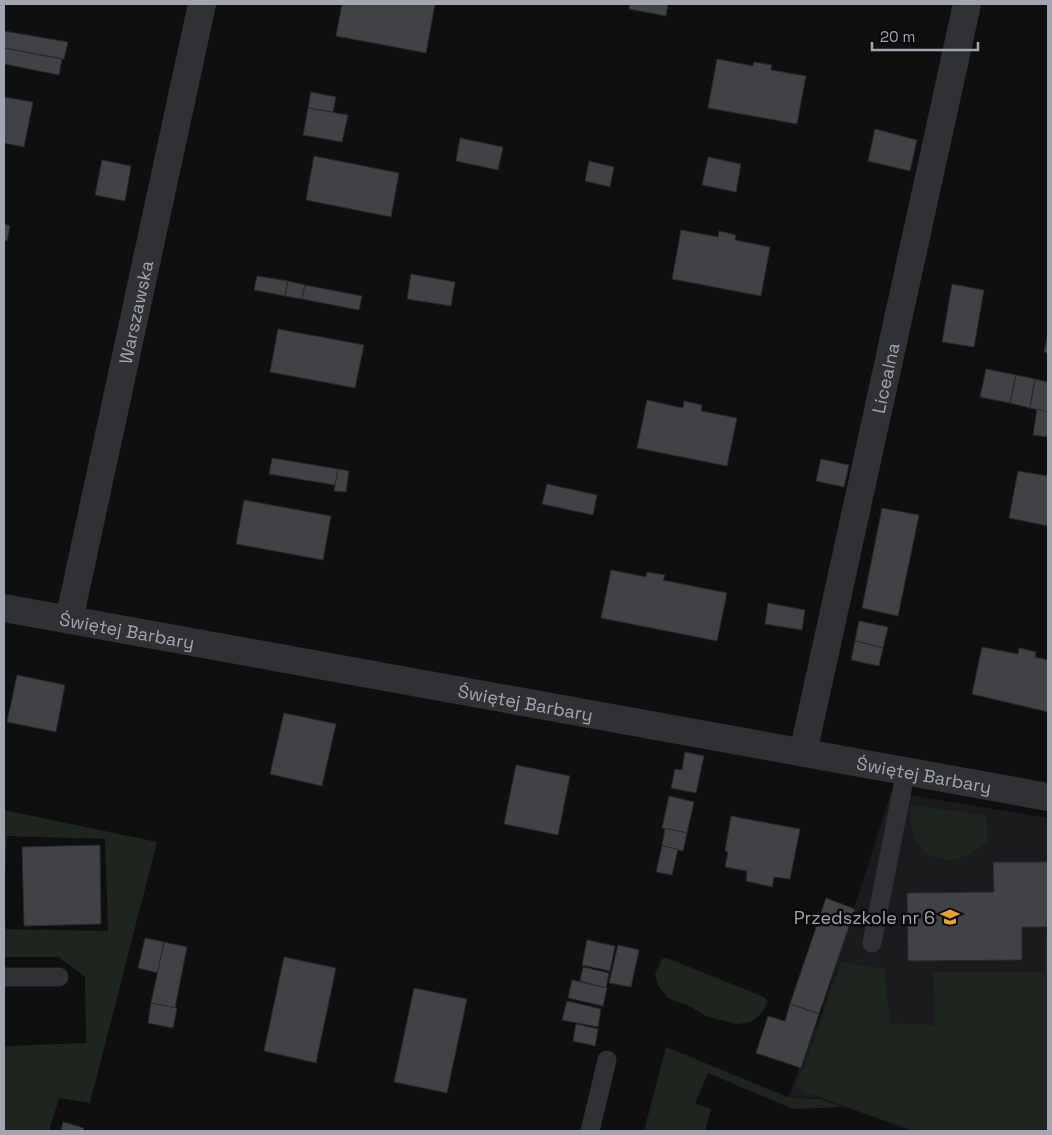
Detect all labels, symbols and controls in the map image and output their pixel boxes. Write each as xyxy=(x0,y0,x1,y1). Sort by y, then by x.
scale bar xyxy=(872,20,978,52)
text: 20 m xyxy=(880,27,915,46)
street label: Warszawska xyxy=(113,258,158,366)
street label: Licealna xyxy=(866,340,904,415)
street label: Świętej Barbary xyxy=(58,607,196,654)
street label: Świętej Barbary xyxy=(456,679,595,726)
street label: Świętej Barbary xyxy=(855,751,993,798)
place label: Przedszkole nr 6 xyxy=(794,906,935,929)
school or university icon: Przedszkole nr 6 xyxy=(939,906,961,928)

